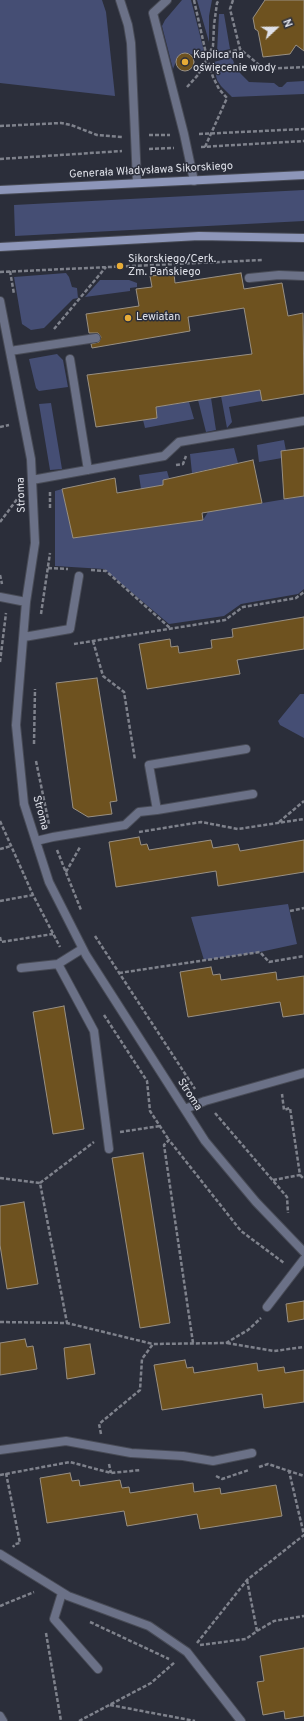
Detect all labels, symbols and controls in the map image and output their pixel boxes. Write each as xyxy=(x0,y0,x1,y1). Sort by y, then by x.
north arrow xyxy=(256,8,296,48)
text: N xyxy=(279,17,295,30)
place label: Kaplica na oświęcenie wody xyxy=(193,49,276,75)
marker: Kaplica na oświęcenie wody xyxy=(180,57,190,67)
street label: Generała Władysława Sikorskiego xyxy=(69,160,233,182)
place label: Sikorskiego/Cerk. Zm. Pańskiego xyxy=(128,253,216,279)
marker: Sikorskiego/Cerk. Zm. Pańskiego xyxy=(115,261,125,271)
place label: Lewiatan xyxy=(136,311,180,325)
marker: Lewiatan xyxy=(123,313,133,323)
street label: Stroma xyxy=(15,477,29,513)
street label: Stroma xyxy=(29,794,51,832)
street label: Stroma xyxy=(174,1077,204,1113)

